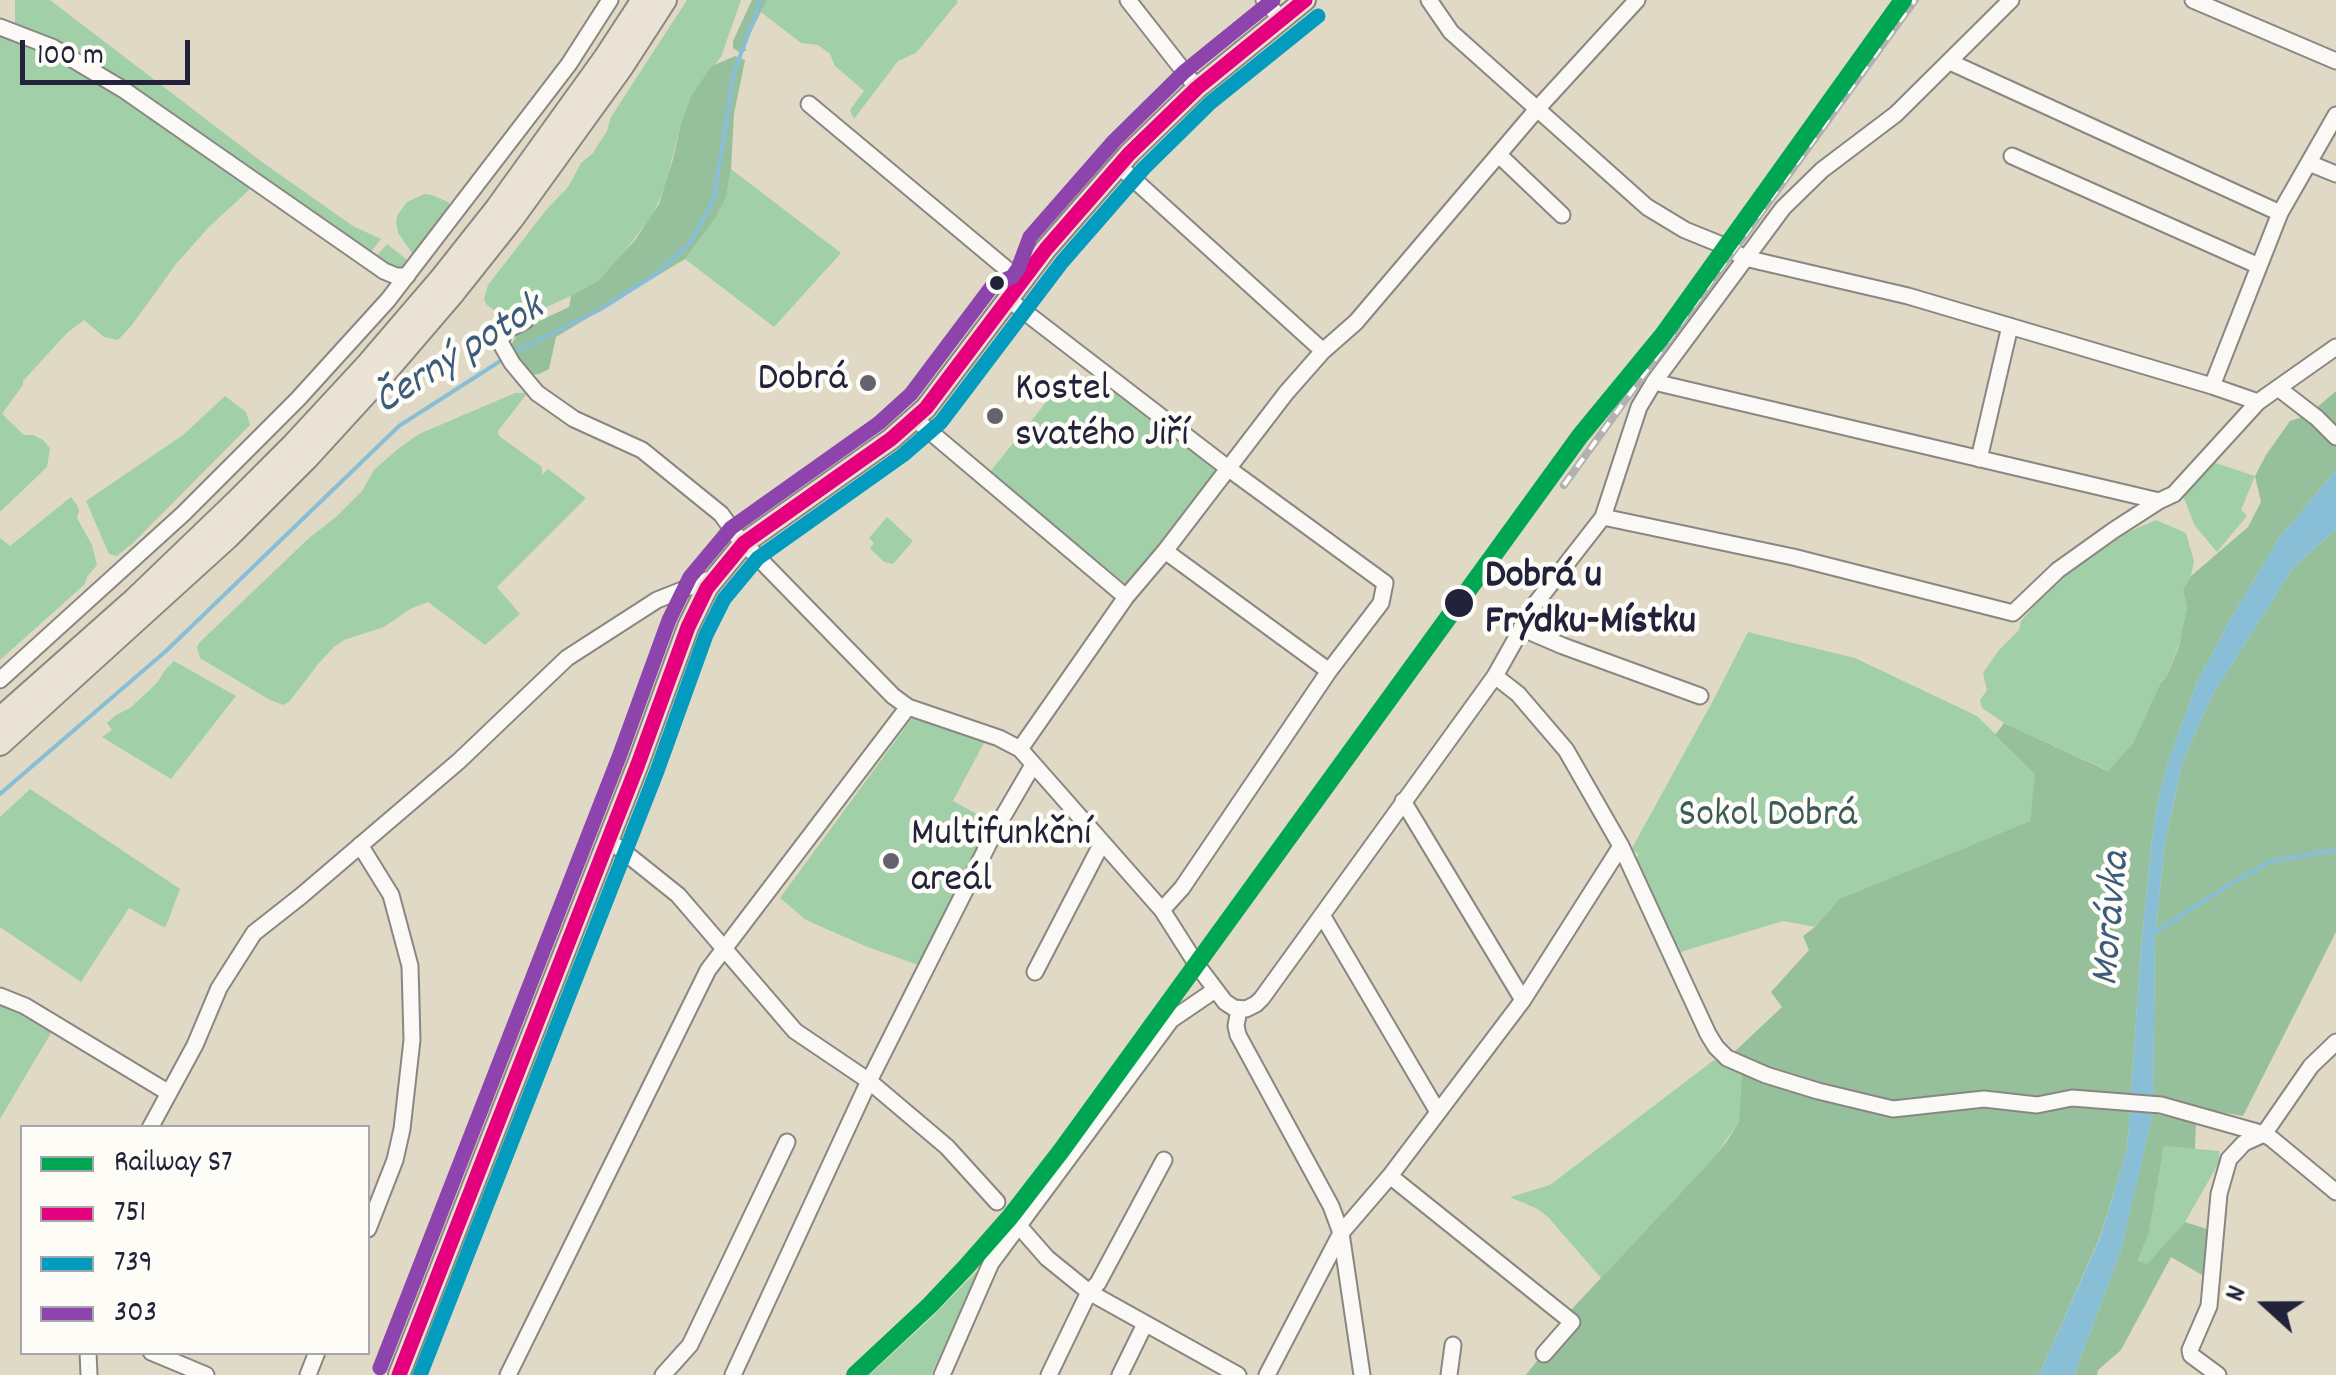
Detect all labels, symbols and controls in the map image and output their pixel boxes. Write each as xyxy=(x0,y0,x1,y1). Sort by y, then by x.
scale bar xyxy=(25,20,195,82)
text: 100 m xyxy=(37,36,104,79)
unlabelled marker xyxy=(987,273,1007,293)
water label: Černý potok xyxy=(367,286,555,430)
place label: Dobrá xyxy=(757,359,848,407)
place label: Kostel svatého Jiří xyxy=(1015,369,1189,463)
marker: Dobrá xyxy=(857,372,879,394)
marker: Kostel svatého Jiří xyxy=(984,405,1006,427)
place label: Dobrá u Frýdku-Místku xyxy=(1485,556,1696,650)
marker: Dobrá u Frýdku-Místku xyxy=(1442,586,1476,620)
park label: Sokol Dobrá xyxy=(1679,795,1857,843)
place label: Multifunkční areál xyxy=(911,814,1091,908)
marker: Multifunkční areál xyxy=(880,850,902,872)
water label: Morávka xyxy=(2084,850,2146,988)
legend xyxy=(20,1125,370,1355)
text: Railway S7 xyxy=(114,1143,232,1186)
text: 751 xyxy=(114,1193,146,1236)
text: 739 xyxy=(114,1243,153,1286)
north arrow xyxy=(2216,1255,2316,1355)
text: N xyxy=(2217,1281,2259,1308)
text: 303 xyxy=(114,1293,157,1336)

